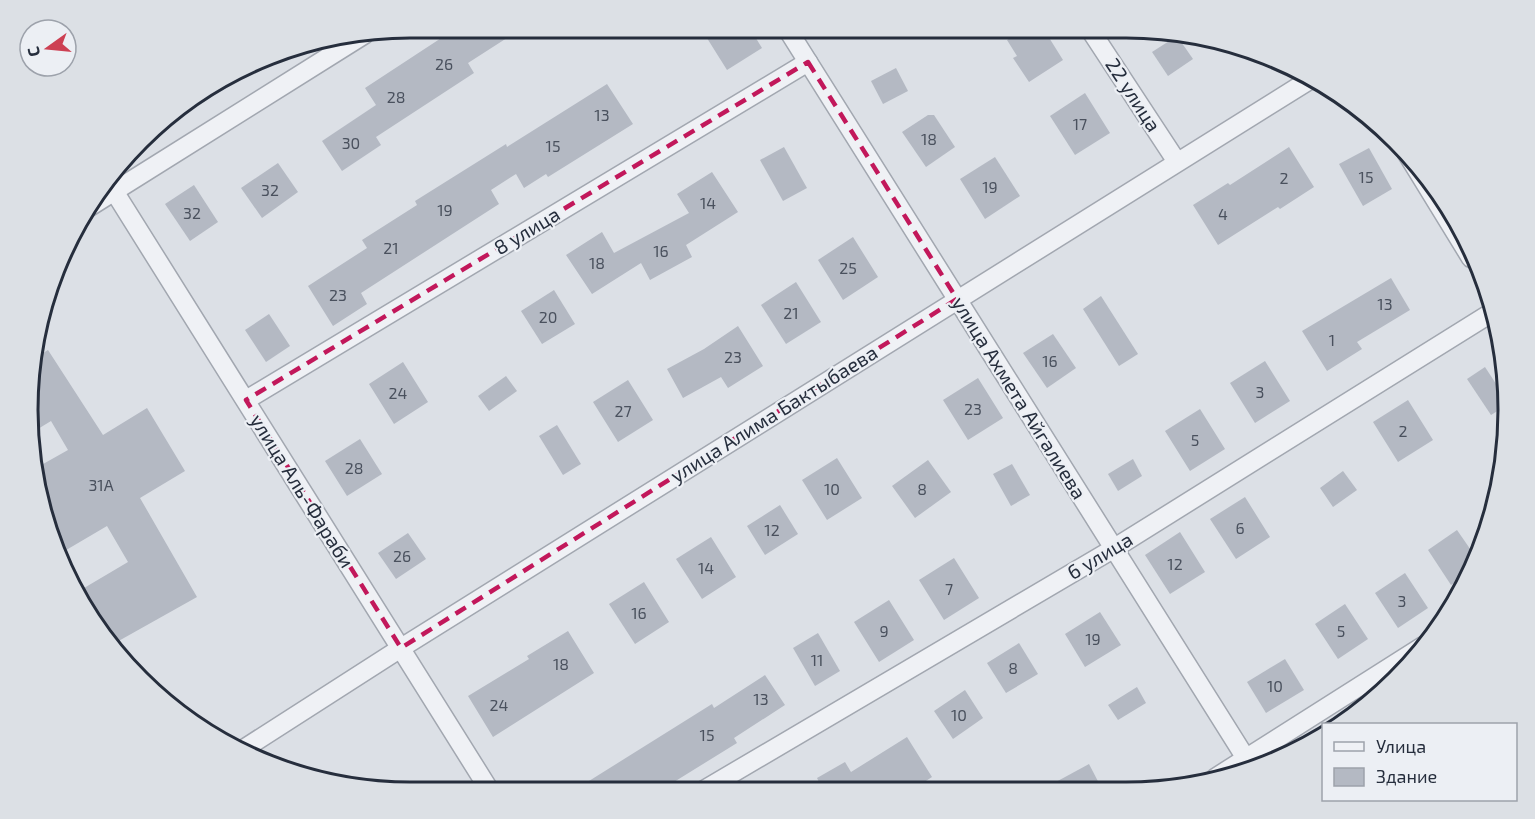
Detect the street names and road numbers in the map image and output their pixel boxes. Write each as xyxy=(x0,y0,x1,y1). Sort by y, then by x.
street label: 22 улица xyxy=(1100,53,1166,136)
street label: 8 улица xyxy=(489,201,564,260)
street label: улица Ахмета Айгалиева xyxy=(947,292,1092,504)
street label: улица Алима Бактыбаева xyxy=(666,339,882,488)
street label: улица Аль-Фараби xyxy=(245,409,360,572)
street label: 6 улица xyxy=(1063,526,1137,585)

